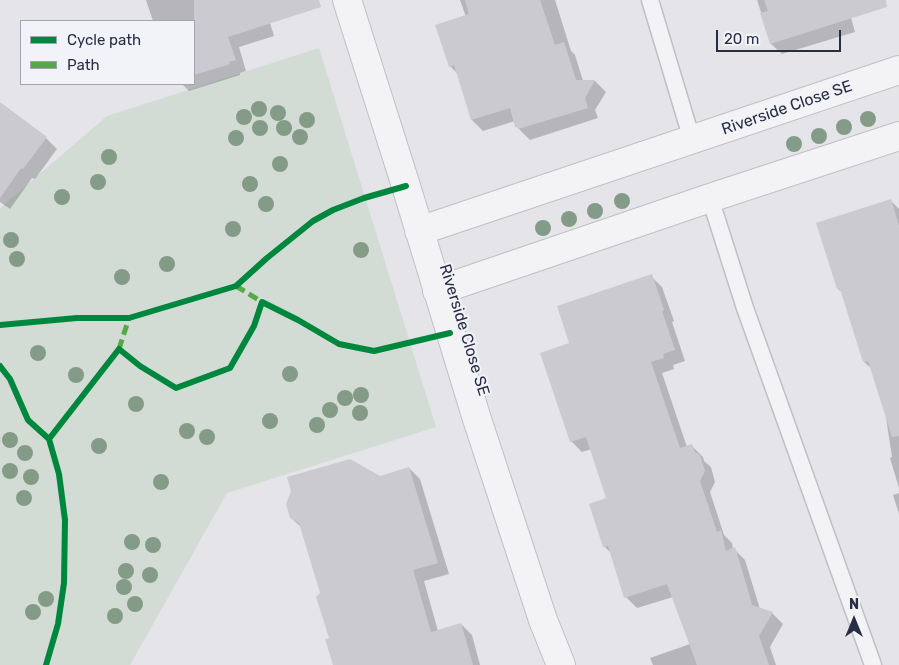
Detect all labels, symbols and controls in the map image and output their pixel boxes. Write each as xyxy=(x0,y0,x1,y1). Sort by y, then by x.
legend xyxy=(20,20,195,85)
scale bar xyxy=(719,20,844,52)
text: 20 m xyxy=(724,30,759,48)
text: Cycle path xyxy=(67,31,141,49)
text: Path xyxy=(67,56,100,74)
street label: Riverside Close SE xyxy=(719,77,855,139)
street label: Riverside Close SE xyxy=(435,262,493,398)
north arrow xyxy=(829,595,879,645)
text: N xyxy=(849,596,859,613)

